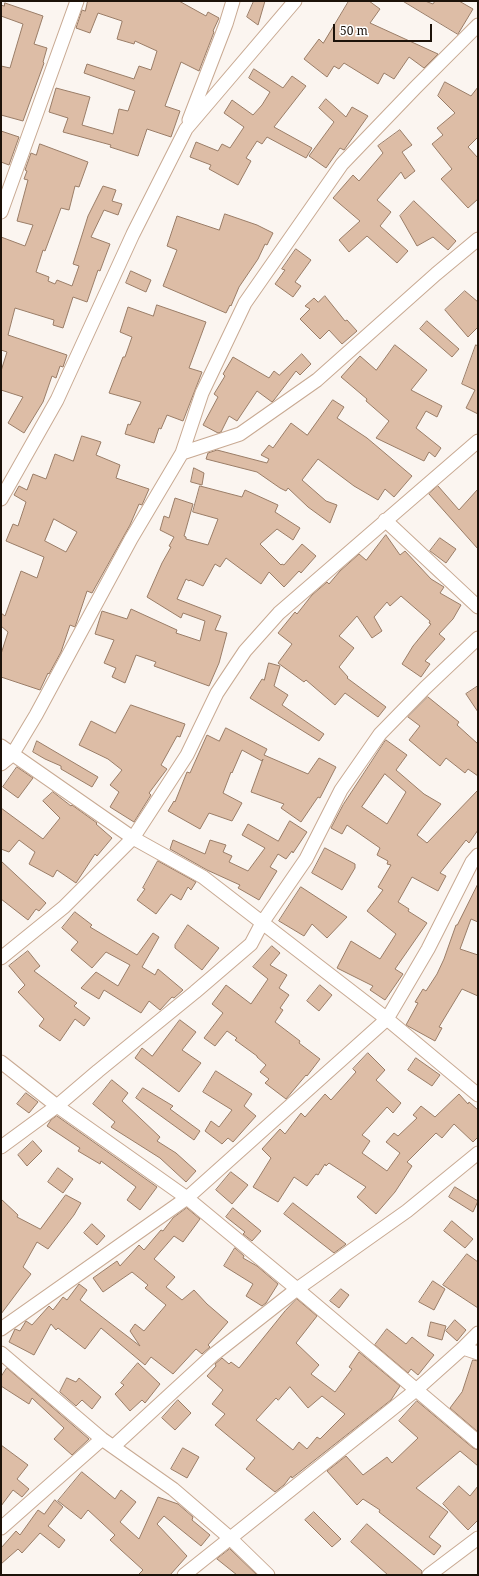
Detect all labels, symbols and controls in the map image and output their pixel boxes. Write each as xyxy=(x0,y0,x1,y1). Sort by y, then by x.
scale bar xyxy=(335,16,434,42)
text: 50 m xyxy=(340,22,368,39)

